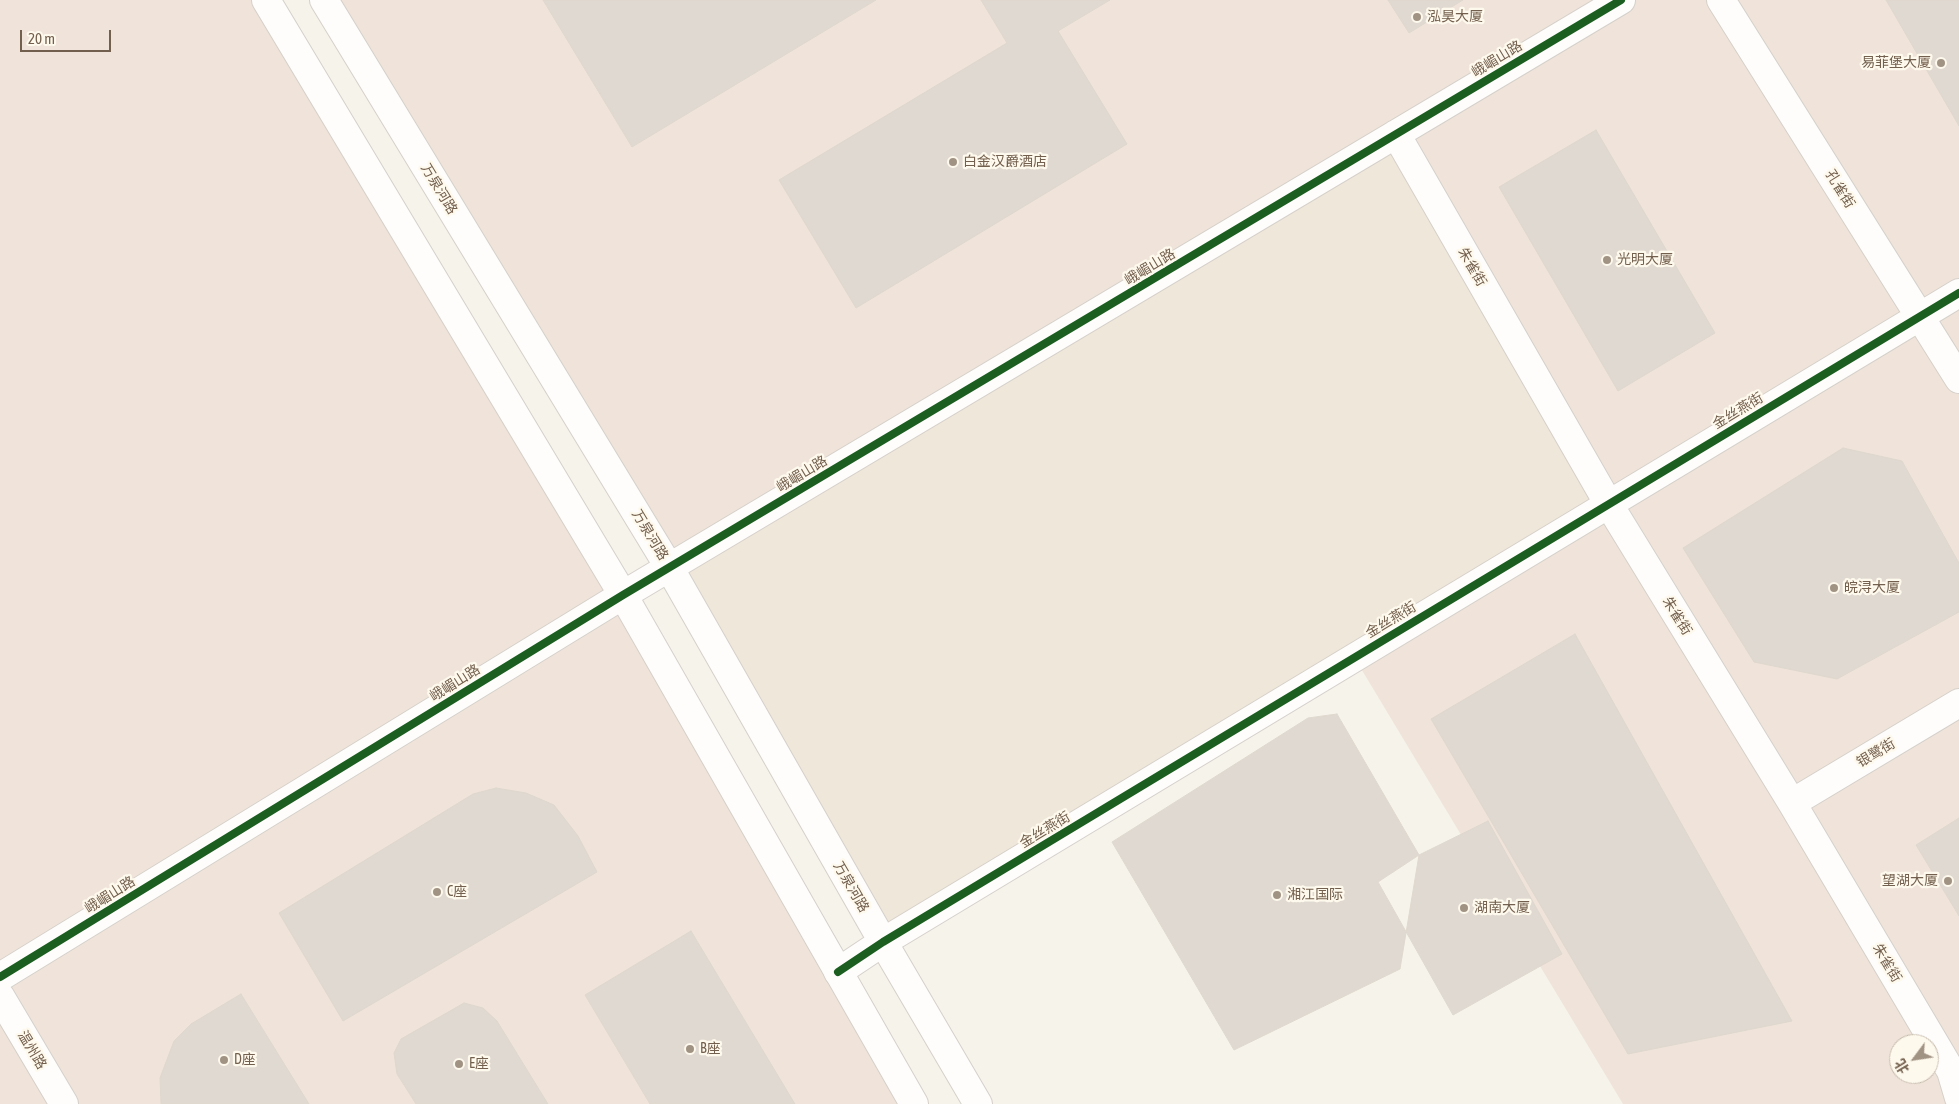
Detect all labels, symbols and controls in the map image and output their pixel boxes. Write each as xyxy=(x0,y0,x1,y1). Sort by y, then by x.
place label: 泓昊大厦 xyxy=(1427,9,1483,25)
marker: 泓昊大厦 xyxy=(1411,11,1423,23)
scale bar xyxy=(22,20,114,52)
text: 20 m xyxy=(28,30,55,47)
street label: 峨嵋山路 xyxy=(1469,37,1525,81)
place label: 易菲堡大厦 xyxy=(1861,55,1931,71)
marker: 易菲堡大厦 xyxy=(1935,57,1947,69)
place label: 白金汉爵酒店 xyxy=(963,154,1047,170)
marker: 白金汉爵酒店 xyxy=(947,156,959,168)
street label: 万泉河路 xyxy=(417,161,461,217)
street label: 孔雀街 xyxy=(1822,167,1858,211)
street label: 峨嵋山路 xyxy=(1122,245,1178,289)
street label: 朱雀街 xyxy=(1454,245,1490,289)
place label: 光明大厦 xyxy=(1617,252,1673,268)
marker: 光明大厦 xyxy=(1601,254,1613,266)
street label: 金丝燕街 xyxy=(1710,389,1766,433)
street label: 峨嵋山路 xyxy=(774,452,830,496)
street label: 万泉河路 xyxy=(628,507,672,563)
place label: 皖浔大厦 xyxy=(1844,580,1900,596)
marker: 皖浔大厦 xyxy=(1828,582,1840,594)
street label: 朱雀街 xyxy=(1659,594,1695,638)
street label: 金丝燕街 xyxy=(1363,598,1419,642)
street label: 峨嵋山路 xyxy=(427,661,483,705)
street label: 银鹭街 xyxy=(1854,735,1898,771)
street label: 金丝燕街 xyxy=(1017,808,1073,852)
street label: 万泉河路 xyxy=(830,859,872,915)
street label: 峨嵋山路 xyxy=(82,873,138,917)
place label: 望湖大厦 xyxy=(1882,873,1938,889)
marker: 望湖大厦 xyxy=(1942,875,1954,887)
place label: C座 xyxy=(447,884,467,900)
marker: C座 xyxy=(431,886,443,898)
place label: 湘江国际 xyxy=(1287,887,1343,903)
marker: 湘江国际 xyxy=(1271,889,1283,901)
place label: 湖南大厦 xyxy=(1474,900,1530,916)
marker: 湖南大厦 xyxy=(1458,902,1470,914)
street label: 朱雀街 xyxy=(1869,941,1905,985)
street label: 温州路 xyxy=(14,1028,50,1072)
north arrow xyxy=(1889,1034,1939,1084)
place label: B座 xyxy=(700,1041,721,1057)
marker: B座 xyxy=(684,1043,696,1055)
place label: D座 xyxy=(234,1052,256,1068)
marker: D座 xyxy=(218,1054,230,1066)
place label: E座 xyxy=(469,1056,489,1072)
text: 北 xyxy=(1892,1056,1912,1076)
marker: E座 xyxy=(453,1058,465,1070)

